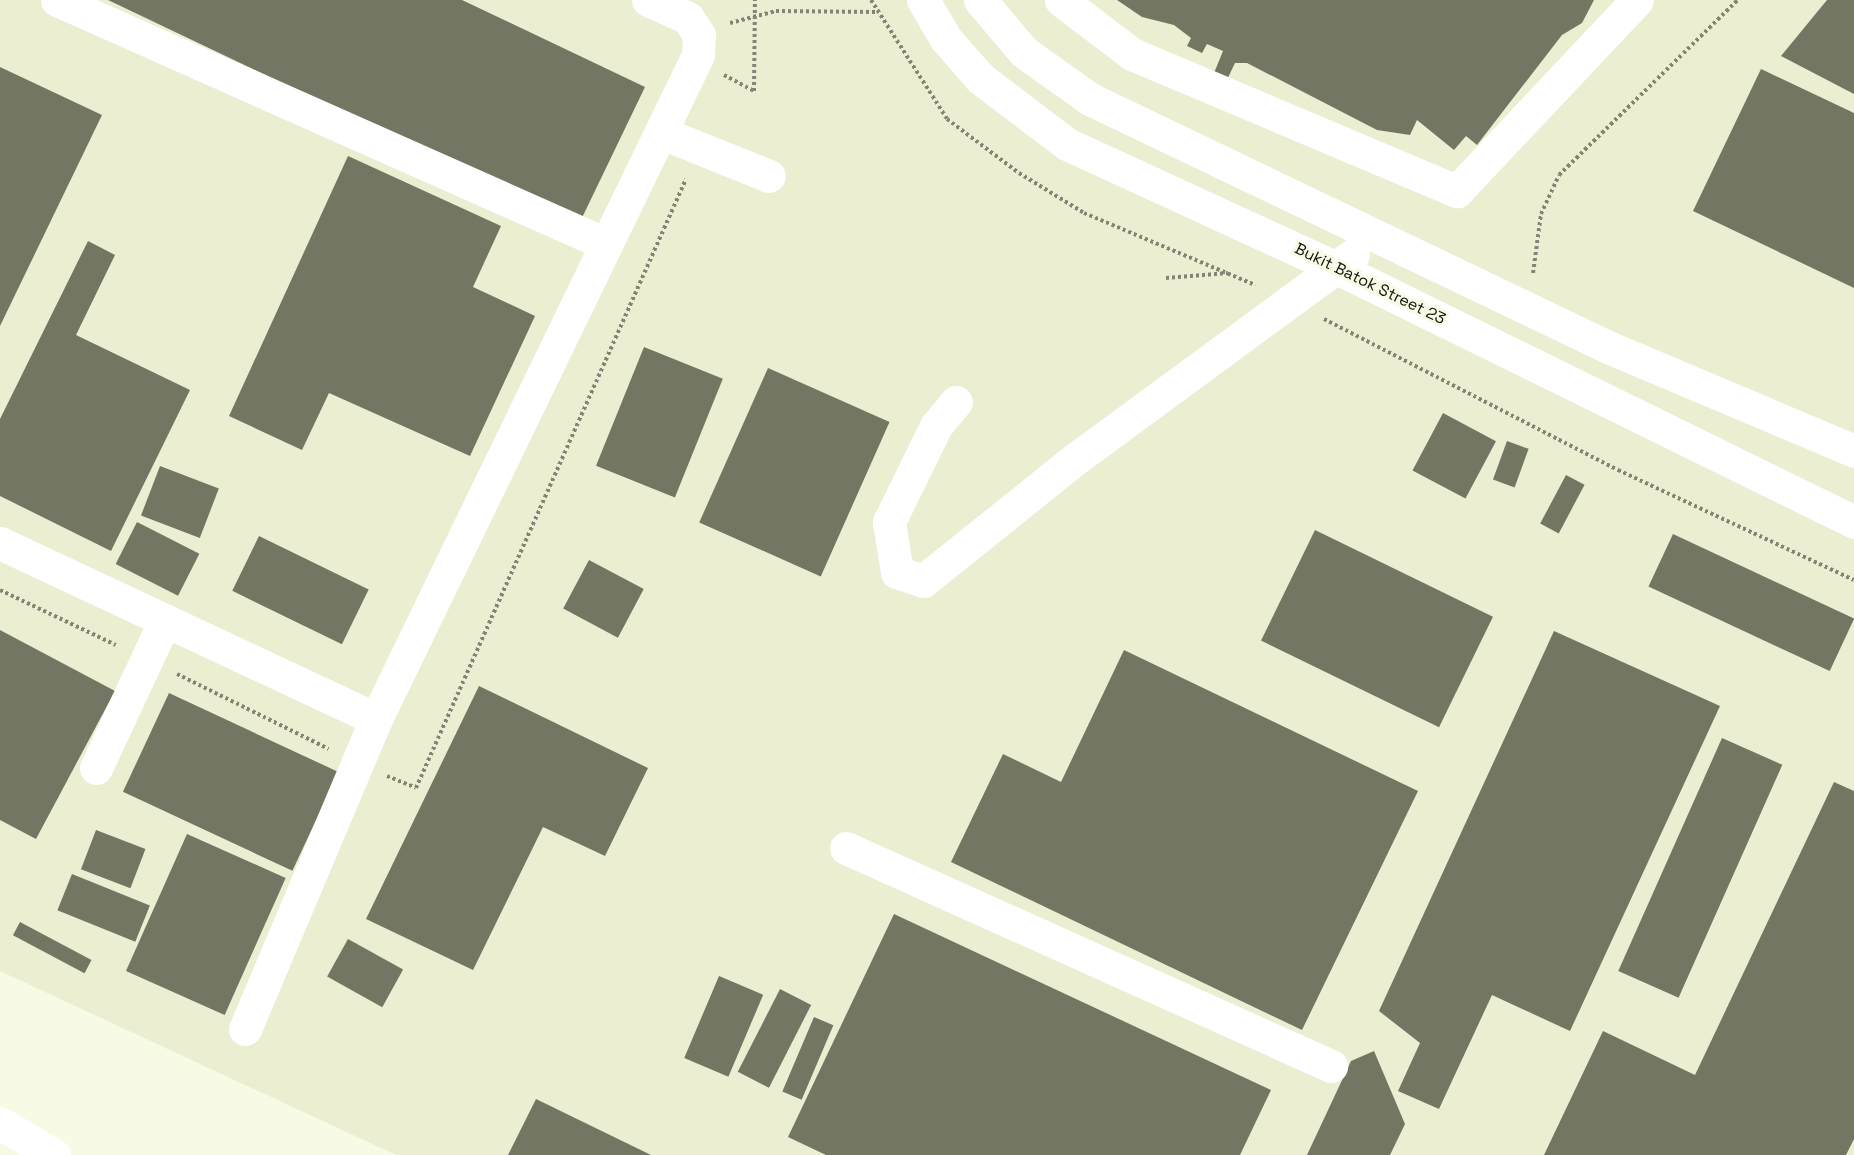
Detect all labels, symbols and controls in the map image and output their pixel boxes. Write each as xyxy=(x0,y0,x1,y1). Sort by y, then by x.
street label: Bukit Batok Street 23 xyxy=(1291,239,1449,329)

